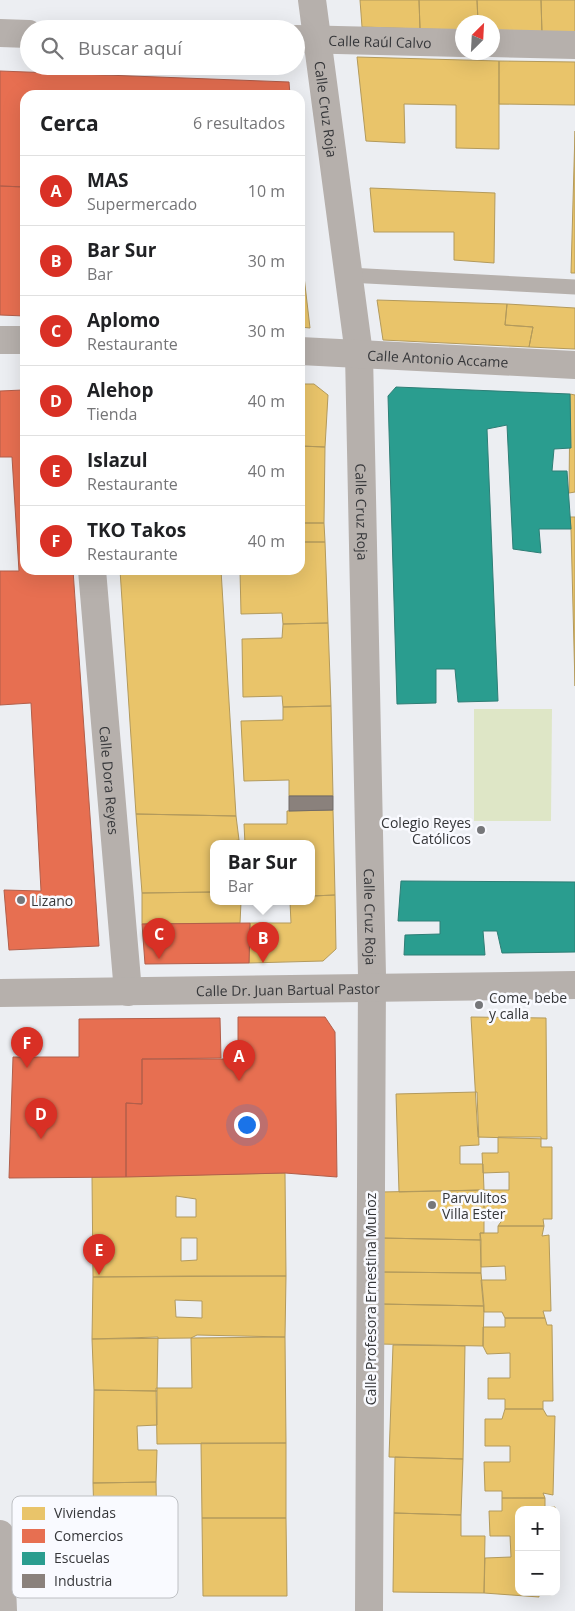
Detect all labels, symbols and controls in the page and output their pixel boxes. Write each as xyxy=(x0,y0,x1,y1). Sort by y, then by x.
north arrow xyxy=(455,15,500,60)
search box xyxy=(20,20,305,75)
street label: Calle Raúl Calvo xyxy=(328,30,432,52)
icon: search xyxy=(38,34,66,62)
text: Buscar aquí xyxy=(78,35,182,61)
street label: Calle Cruz Roja xyxy=(311,60,342,158)
text: Cerca xyxy=(40,109,99,137)
text: 6 resultados xyxy=(193,112,285,134)
text: MAS xyxy=(87,167,129,193)
text: A xyxy=(50,180,62,202)
text: 10 m xyxy=(248,180,285,202)
text: Supermercado xyxy=(87,193,197,215)
text: Bar Sur xyxy=(87,237,156,263)
text: B xyxy=(51,250,61,272)
text: 30 m xyxy=(248,250,285,272)
text: Bar xyxy=(87,263,113,285)
text: Aplomo xyxy=(87,307,160,333)
text: C xyxy=(51,320,61,342)
text: 30 m xyxy=(248,320,285,342)
text: Restaurante xyxy=(87,333,178,355)
street label: Calle Antonio Accame xyxy=(367,345,509,371)
text: Alehop xyxy=(87,377,153,403)
text: D xyxy=(50,390,62,412)
text: 40 m xyxy=(248,390,285,412)
text: Tienda xyxy=(87,403,137,425)
text: Islazul xyxy=(87,447,148,473)
text: E xyxy=(52,460,60,482)
text: 40 m xyxy=(248,460,285,482)
street label: Calle Cruz Roja xyxy=(352,463,373,561)
text: Restaurante xyxy=(87,473,178,495)
text: TKO Takos xyxy=(87,517,186,543)
text: F xyxy=(52,530,60,552)
text: 40 m xyxy=(248,530,285,552)
text: Restaurante xyxy=(87,543,178,565)
street label: Calle Dora Reyes xyxy=(96,725,124,836)
place label: Colegio Reyes Católicos xyxy=(381,813,471,848)
marker: Colegio Reyes Católicos xyxy=(475,824,487,836)
popup xyxy=(210,840,315,905)
text: Bar Sur xyxy=(228,849,297,875)
street label: Calle Cruz Roja xyxy=(360,868,381,965)
text: Bar xyxy=(228,875,254,897)
place label: Lizano xyxy=(31,891,73,910)
marker: Lizano xyxy=(15,894,27,906)
pin: C xyxy=(143,918,175,959)
pin: B xyxy=(247,922,279,963)
street label: Calle Dr. Juan Bartual Pastor xyxy=(196,978,380,1000)
place label: Come, bebe y calla xyxy=(489,988,567,1023)
marker: Come, bebe y calla xyxy=(473,999,485,1011)
pin: F xyxy=(11,1027,43,1068)
pin: A xyxy=(223,1040,255,1081)
pin: D xyxy=(25,1098,57,1139)
your location xyxy=(234,1112,260,1138)
place label: Parvulitos Villa Ester xyxy=(442,1188,507,1223)
street label: Calle Profesora Ernestina Muñoz xyxy=(361,1192,380,1405)
marker: Parvulitos Villa Ester xyxy=(426,1199,438,1211)
pin: E xyxy=(83,1234,115,1275)
legend xyxy=(12,1496,178,1598)
text: Viviendas xyxy=(54,1503,116,1522)
map controls xyxy=(515,1506,560,1596)
button: + xyxy=(515,1506,560,1551)
text: Comercios xyxy=(54,1526,123,1545)
text: Escuelas xyxy=(54,1548,110,1567)
button: − xyxy=(515,1551,560,1596)
text: Industria xyxy=(54,1571,112,1590)

